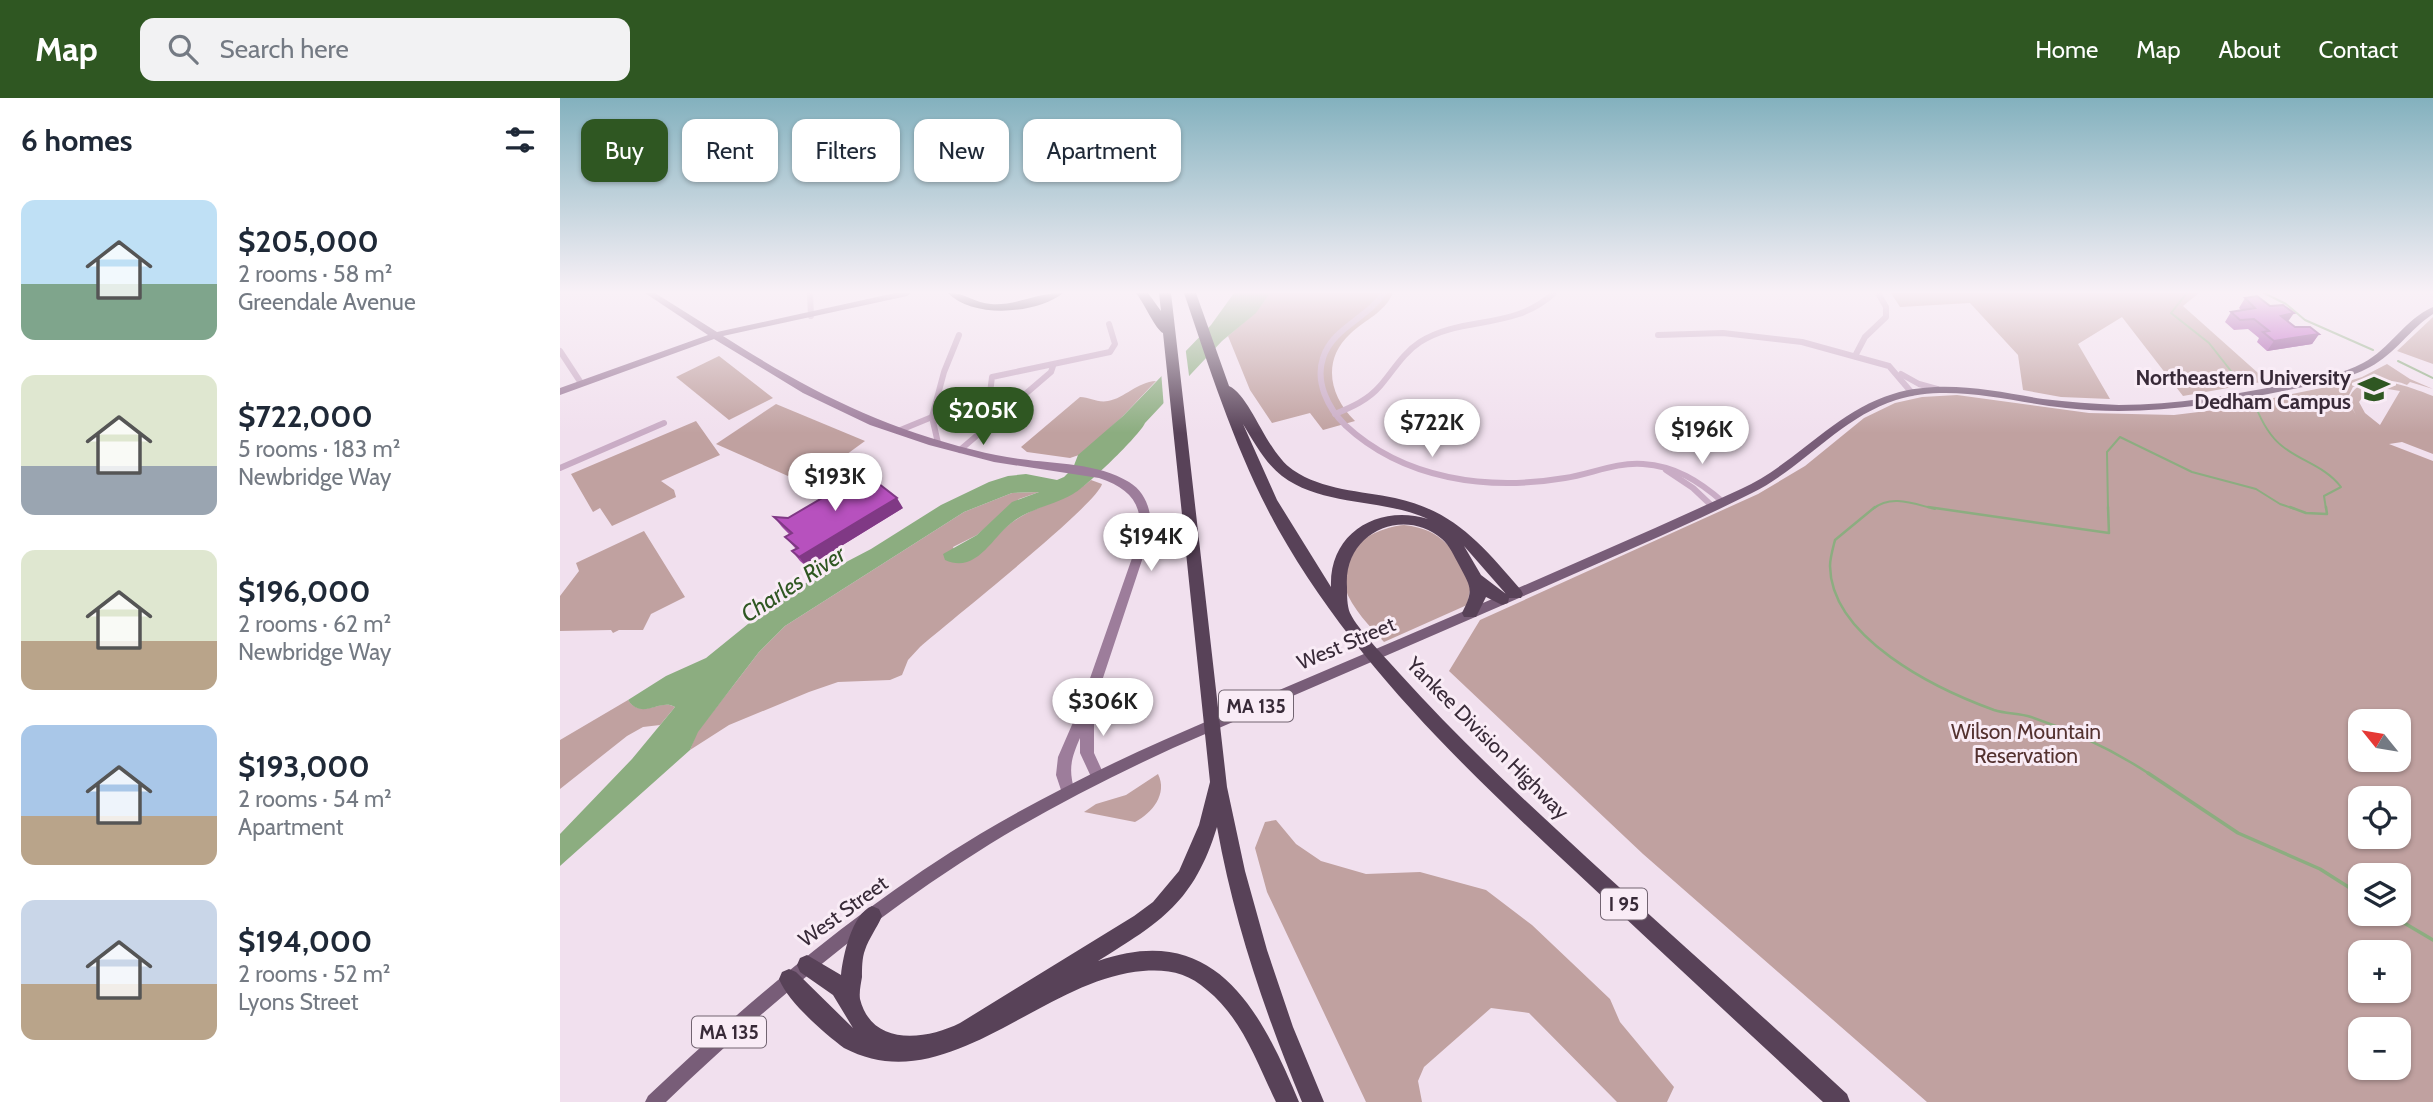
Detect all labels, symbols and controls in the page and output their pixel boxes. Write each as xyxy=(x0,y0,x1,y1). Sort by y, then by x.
search box xyxy=(140,18,630,81)
text: Map xyxy=(35,29,98,69)
icon: search xyxy=(164,30,202,68)
text: Search here xyxy=(220,33,349,65)
text: Home xyxy=(2035,35,2098,64)
text: Map xyxy=(2136,35,2181,64)
text: About xyxy=(2219,35,2281,64)
text: Contact xyxy=(2319,35,2398,64)
chip: Buy xyxy=(581,119,668,182)
chip: Rent xyxy=(682,119,778,182)
chip: Filters xyxy=(792,119,900,182)
chip: New xyxy=(914,119,1009,182)
chip: Apartment xyxy=(1023,119,1181,182)
icon: filters xyxy=(501,121,539,159)
text: 6 homes xyxy=(21,122,132,159)
text: $205,000 xyxy=(238,223,379,260)
icon: home xyxy=(77,228,161,312)
text: 2 rooms · 58 m² xyxy=(238,260,392,288)
text: Greendale Avenue xyxy=(238,288,416,316)
place label: Northeastern University Dedham Campus xyxy=(2136,365,2352,414)
school or university icon: Northeastern University Dedham Campus xyxy=(2357,372,2391,406)
pin: $205K xyxy=(934,388,1032,447)
text: $205K xyxy=(949,396,1017,424)
text: $722,000 xyxy=(238,398,373,435)
pin: $722K xyxy=(1383,400,1481,459)
icon: home xyxy=(77,403,161,487)
pin: $196K xyxy=(1653,406,1751,466)
text: $722K xyxy=(1400,408,1464,436)
text: $196K xyxy=(1671,415,1733,443)
text: 5 rooms · 183 m² xyxy=(238,435,400,463)
pin: $193K xyxy=(786,454,884,513)
text: $193K xyxy=(804,462,866,490)
text: Newbridge Way xyxy=(238,463,391,491)
pin: $194K xyxy=(1102,514,1200,573)
text: $194K xyxy=(1119,522,1183,550)
water label: Charles River xyxy=(736,539,851,628)
text: $196,000 xyxy=(238,573,370,610)
icon: home xyxy=(77,578,161,662)
text: 2 rooms · 62 m² xyxy=(238,610,391,638)
street label: West Street xyxy=(1293,611,1399,675)
text: Newbridge Way xyxy=(238,638,391,666)
street label: Yankee Division Highway xyxy=(1401,651,1575,825)
pin: $306K xyxy=(1054,678,1152,738)
text: $306K xyxy=(1068,687,1138,715)
road number: MA 135 xyxy=(1219,691,1293,722)
north arrow xyxy=(2348,709,2412,772)
map controls xyxy=(2348,709,2411,1080)
park label: Wilson Mountain Reservation xyxy=(1951,719,2101,768)
text: $193,000 xyxy=(238,748,370,785)
icon: home xyxy=(77,753,161,837)
text: 2 rooms · 54 m² xyxy=(238,785,392,813)
button: locate xyxy=(2348,786,2411,849)
text: Apartment xyxy=(238,813,343,841)
button: layers xyxy=(2348,863,2411,926)
street label: West Street xyxy=(793,870,893,952)
road number: I 95 xyxy=(1601,888,1647,919)
text: $194,000 xyxy=(238,923,372,960)
icon: home xyxy=(77,928,161,1012)
button: + xyxy=(2348,940,2411,1003)
text: 2 rooms · 52 m² xyxy=(238,960,391,988)
text: Lyons Street xyxy=(238,988,359,1016)
road number: MA 135 xyxy=(692,1016,766,1048)
button: − xyxy=(2348,1017,2411,1080)

